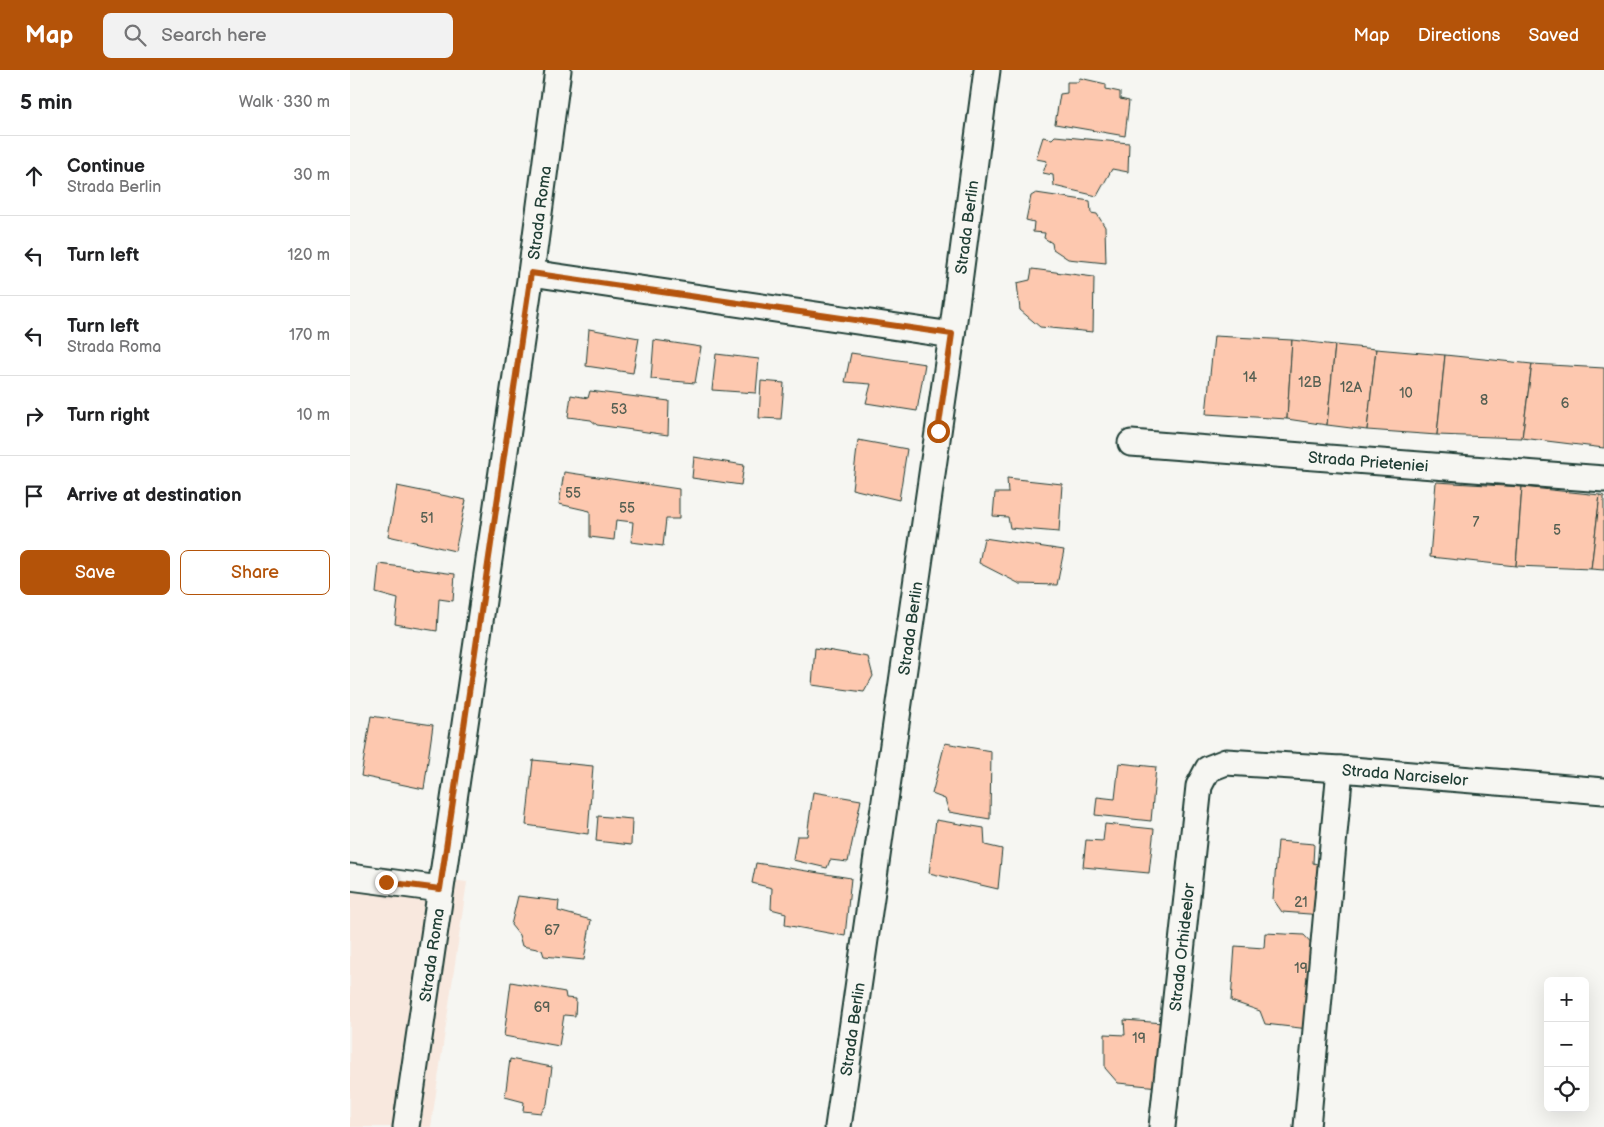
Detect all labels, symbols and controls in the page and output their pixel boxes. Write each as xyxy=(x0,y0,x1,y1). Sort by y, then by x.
search box xyxy=(103,13,453,58)
text: Map xyxy=(25,21,73,50)
icon: search xyxy=(121,21,149,49)
text: Search here xyxy=(161,24,267,47)
text: Map xyxy=(1354,25,1390,46)
text: Directions xyxy=(1418,25,1500,46)
text: Saved xyxy=(1528,25,1579,46)
text: 5 min xyxy=(20,90,73,115)
text: Walk · 330 m xyxy=(239,93,330,112)
text: Continue xyxy=(67,155,145,178)
icon: ahead xyxy=(20,162,48,190)
street label: Strada Roma xyxy=(525,165,556,261)
text: 30 m xyxy=(293,166,330,185)
text: Strada Berlin xyxy=(67,178,161,197)
street label: Strada Berlin xyxy=(952,179,983,275)
icon: left xyxy=(20,242,48,270)
text: Turn left xyxy=(67,244,139,267)
text: 120 m xyxy=(287,246,330,265)
text: Turn left xyxy=(67,315,139,338)
icon: left xyxy=(20,322,48,350)
text: 170 m xyxy=(289,326,330,345)
text: Strada Roma xyxy=(67,338,161,357)
house number: 14 xyxy=(1243,369,1257,386)
house number: 12B xyxy=(1298,374,1322,391)
house number: 12A xyxy=(1340,379,1363,396)
house number: 10 xyxy=(1399,385,1413,402)
house number: 8 xyxy=(1480,392,1488,409)
house number: 6 xyxy=(1561,395,1570,412)
house number: 53 xyxy=(611,401,627,418)
icon: right xyxy=(20,402,48,430)
text: Turn right xyxy=(67,404,150,427)
text: 10 m xyxy=(297,406,330,425)
route start xyxy=(927,420,950,443)
street label: Strada Prieteniei xyxy=(1307,449,1429,477)
icon: arrive xyxy=(20,482,48,510)
text: Arrive at destination xyxy=(67,484,242,507)
house number: 55 xyxy=(565,485,581,502)
house number: 55 xyxy=(619,500,635,517)
house number: 51 xyxy=(420,510,434,527)
house number: 7 xyxy=(1473,514,1480,531)
house number: 5 xyxy=(1553,522,1561,539)
button: Save xyxy=(20,550,170,595)
button: Share xyxy=(180,550,330,595)
street label: Strada Berlin xyxy=(895,580,927,676)
street label: Strada Narciselor xyxy=(1341,761,1469,791)
route end xyxy=(375,871,398,894)
street label: Strada Orhideelor xyxy=(1167,882,1199,1012)
house number: 21 xyxy=(1294,894,1308,911)
street label: Strada Roma xyxy=(416,907,449,1003)
house number: 67 xyxy=(544,922,560,939)
house number: 19 xyxy=(1294,960,1308,977)
map controls xyxy=(1544,977,1589,1112)
button: + xyxy=(1544,977,1589,1022)
street label: Strada Berlin xyxy=(837,981,870,1077)
house number: 69 xyxy=(534,999,550,1016)
button: − xyxy=(1544,1022,1589,1067)
house number: 19 xyxy=(1132,1030,1146,1047)
button: locate xyxy=(1544,1067,1589,1112)

